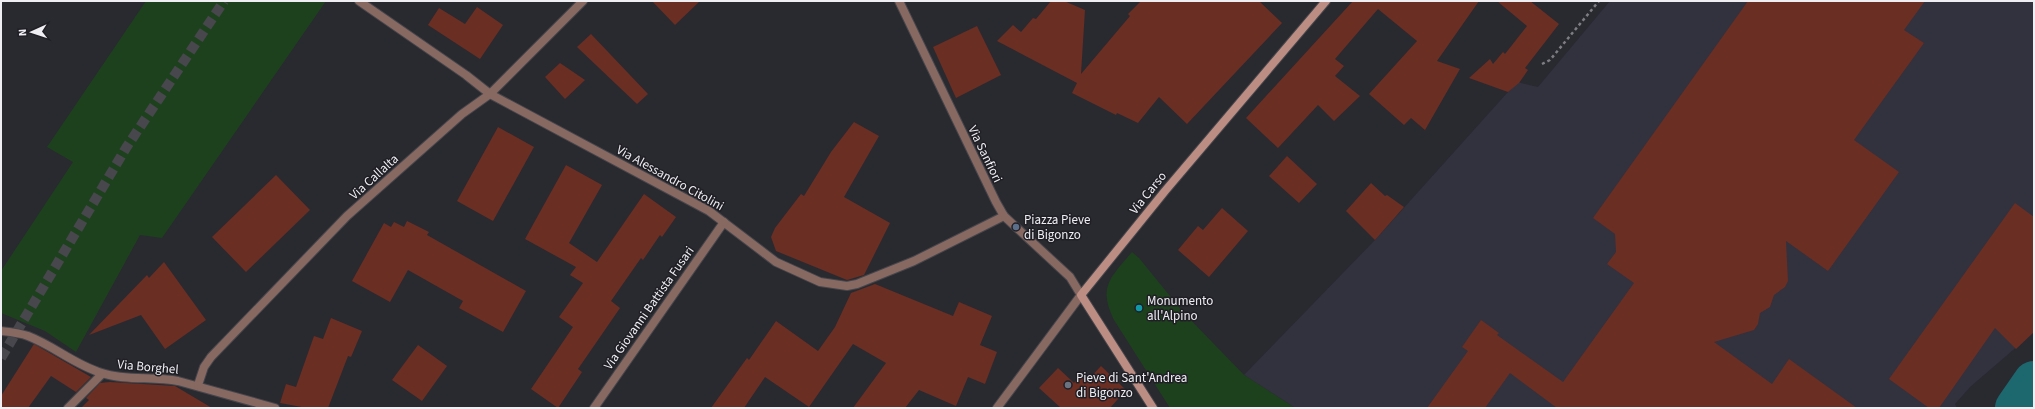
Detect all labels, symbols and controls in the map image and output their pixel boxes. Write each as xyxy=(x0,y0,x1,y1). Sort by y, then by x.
north arrow xyxy=(12,12,52,52)
text: N xyxy=(15,28,30,37)
street label: Via Sanfiori xyxy=(963,122,1007,186)
street label: Via Alessandro Citolini xyxy=(613,141,727,215)
street label: Via Callalta xyxy=(346,150,402,204)
street label: Via Carso xyxy=(1125,168,1171,218)
place label: Piazza Pieve di Bigonzo xyxy=(1024,211,1091,244)
marker: Piazza Pieve di Bigonzo xyxy=(1011,222,1021,232)
street label: Via Giovanni Battista Fusari xyxy=(600,243,698,373)
place label: Monumento all'Alpino xyxy=(1147,292,1213,325)
marker: Monumento all'Alpino xyxy=(1134,303,1144,313)
street label: Via Borghel xyxy=(117,355,179,379)
place label: Pieve di Sant'Andrea di Bigonzo xyxy=(1076,369,1187,402)
marker: Pieve di Sant'Andrea di Bigonzo xyxy=(1063,380,1073,390)

